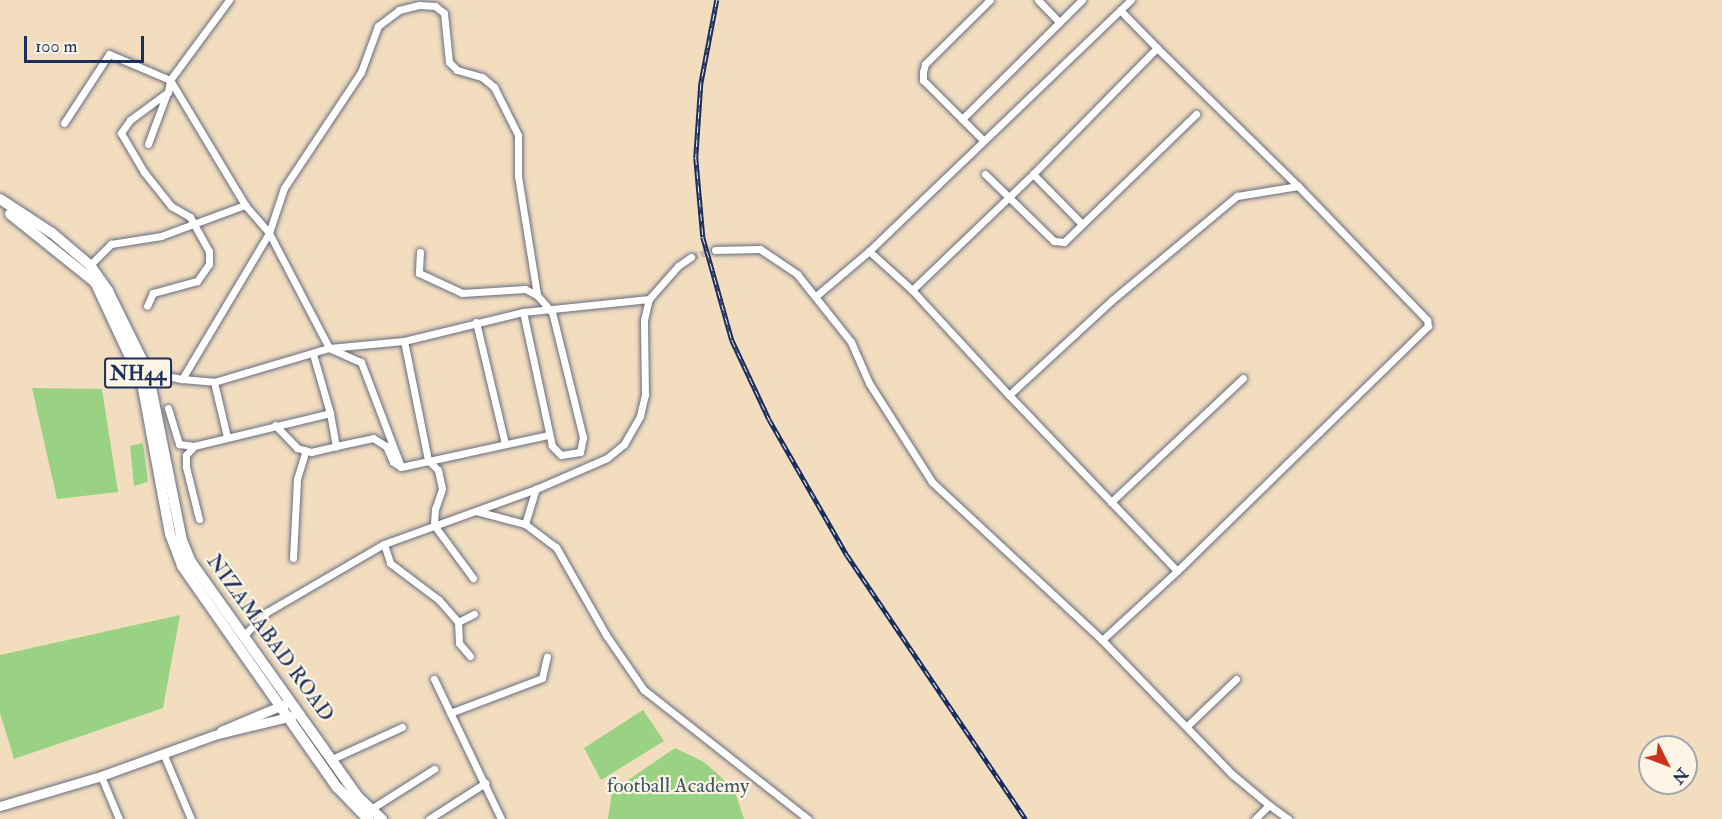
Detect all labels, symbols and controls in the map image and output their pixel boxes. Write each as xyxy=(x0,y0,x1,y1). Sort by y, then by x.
scale bar xyxy=(27,24,147,62)
text: 100 m xyxy=(35,35,78,58)
road number: NH44 xyxy=(104,356,172,390)
street label: NIZAMABAD ROAD xyxy=(201,549,339,727)
north arrow xyxy=(1638,735,1698,795)
text: N xyxy=(1668,764,1692,788)
park label: football Academy xyxy=(607,773,749,799)

